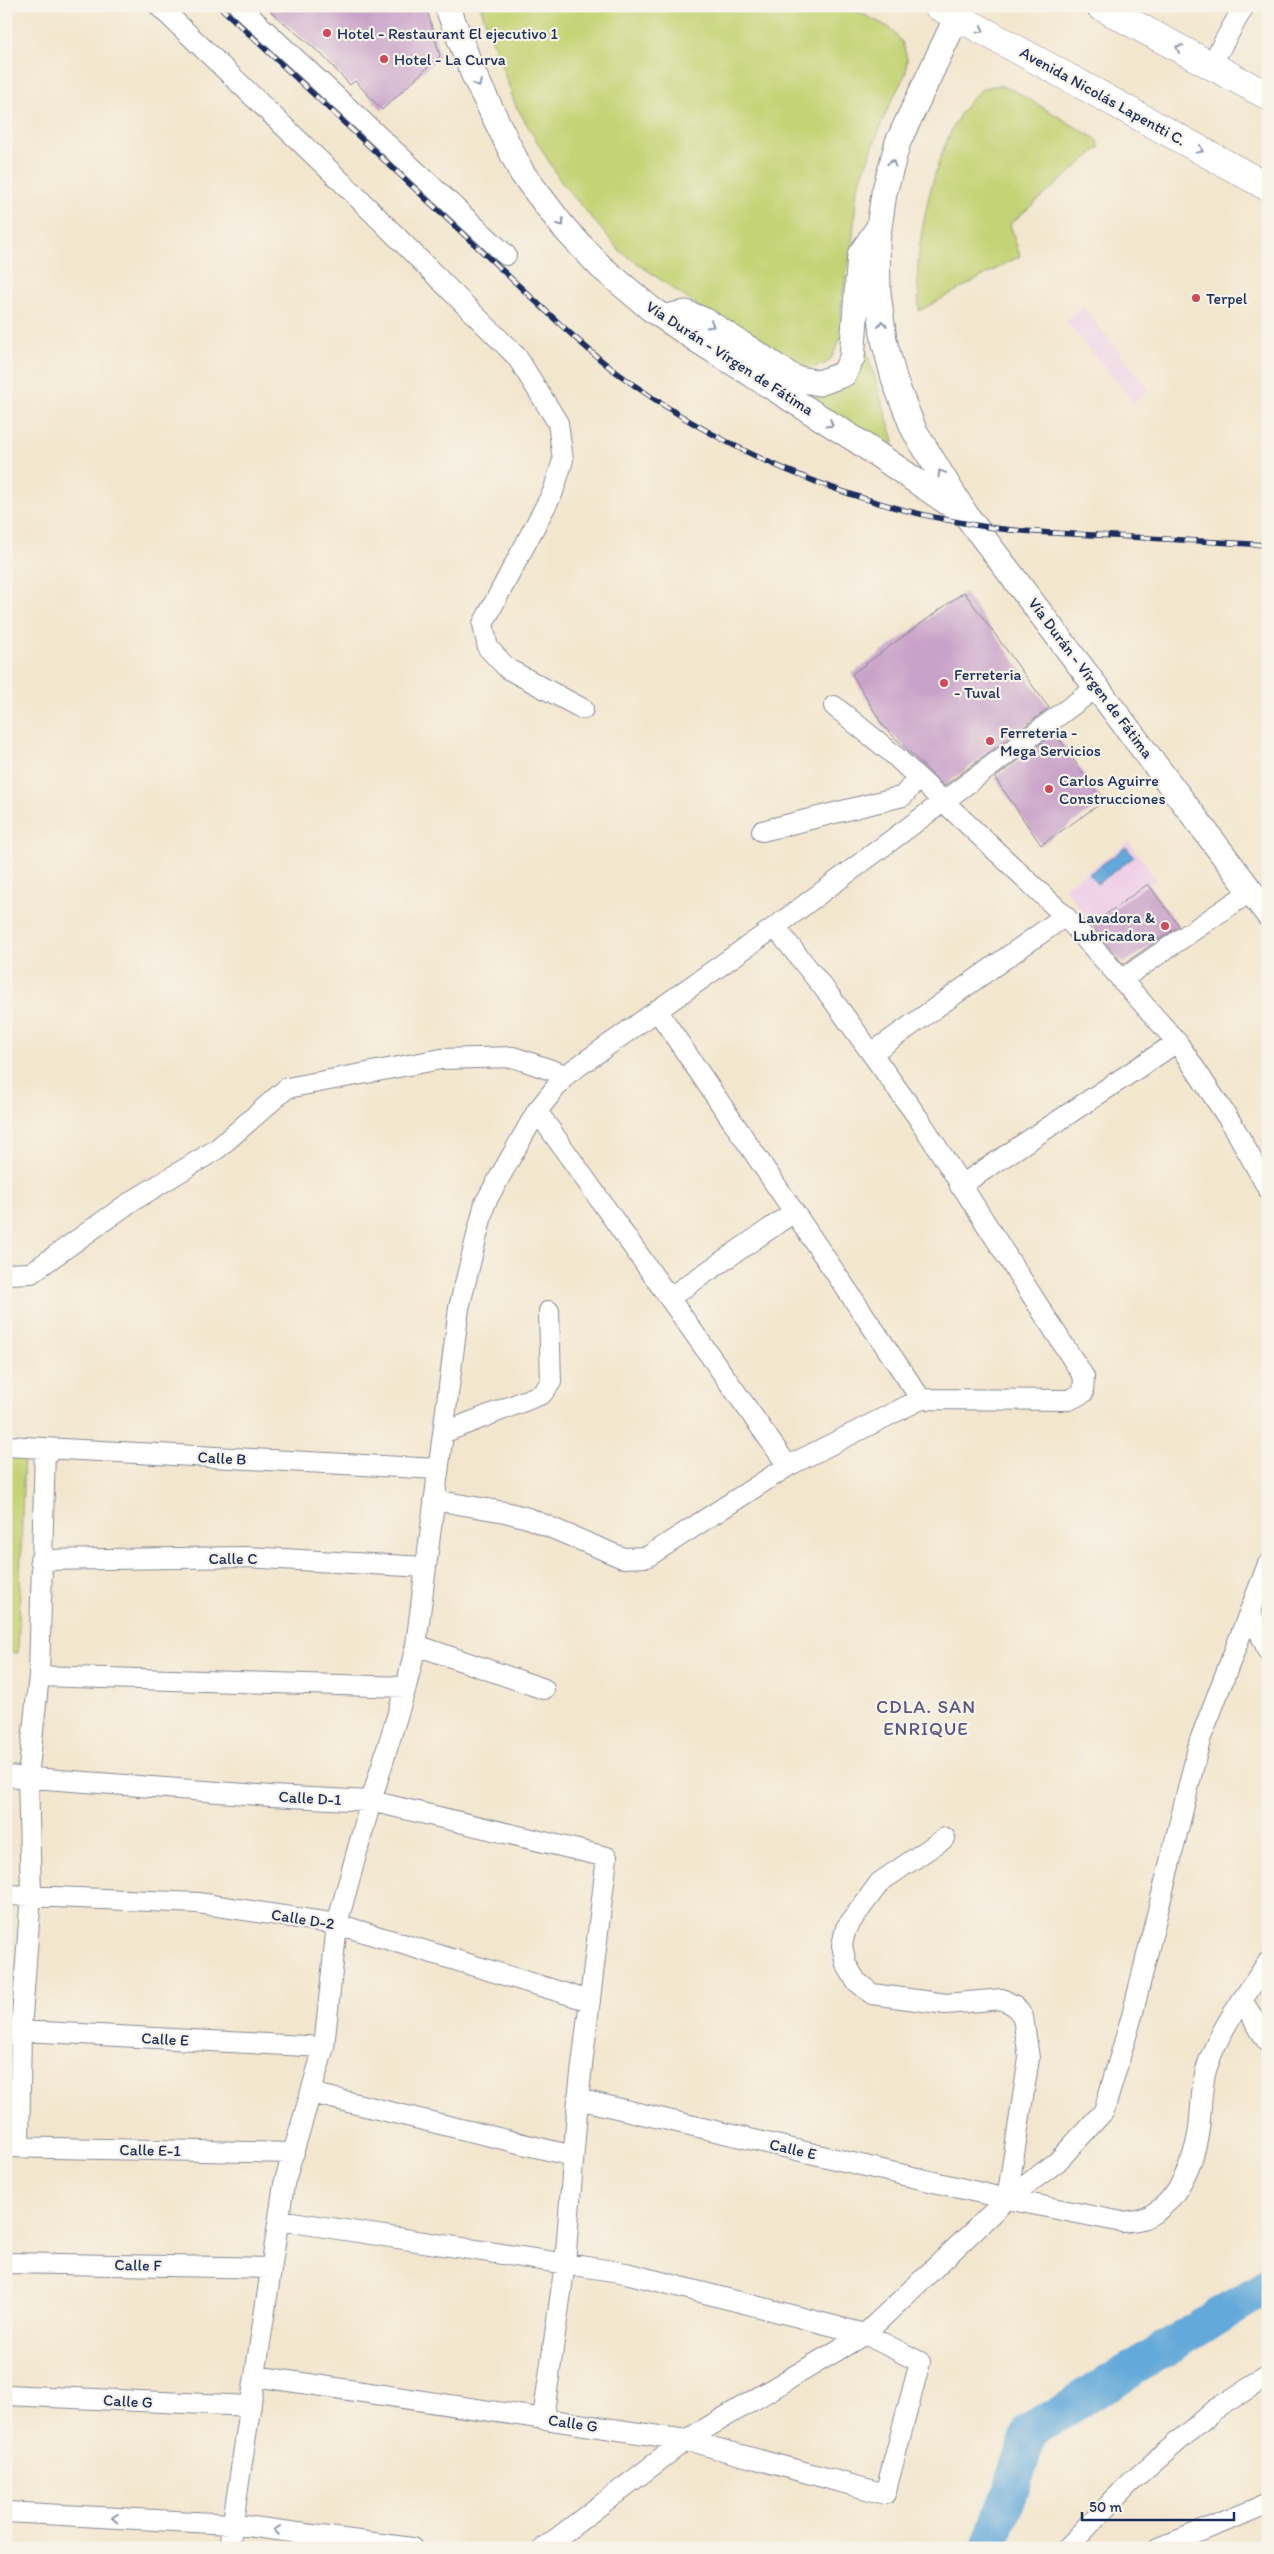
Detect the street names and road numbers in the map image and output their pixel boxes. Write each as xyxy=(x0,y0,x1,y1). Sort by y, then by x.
street label: Avenida Nicolás Lapentti C. xyxy=(1017,42,1189,150)
street label: Vía Durán - Vírgen de Fátima xyxy=(643,297,818,420)
street label: Vía Durán - Vírgen de Fátima xyxy=(1024,594,1158,763)
street label: Calle B xyxy=(197,1447,247,1469)
street label: Calle C xyxy=(208,1549,258,1568)
street label: Calle D-1 xyxy=(278,1787,342,1809)
street label: Calle D-2 xyxy=(270,1905,337,1933)
street label: Calle E xyxy=(141,2028,189,2050)
street label: Calle E xyxy=(768,2134,819,2164)
street label: Calle E-1 xyxy=(119,2140,182,2160)
street label: Calle F xyxy=(114,2255,162,2275)
street label: Calle G xyxy=(103,2390,153,2412)
street label: Calle G xyxy=(547,2410,599,2436)

